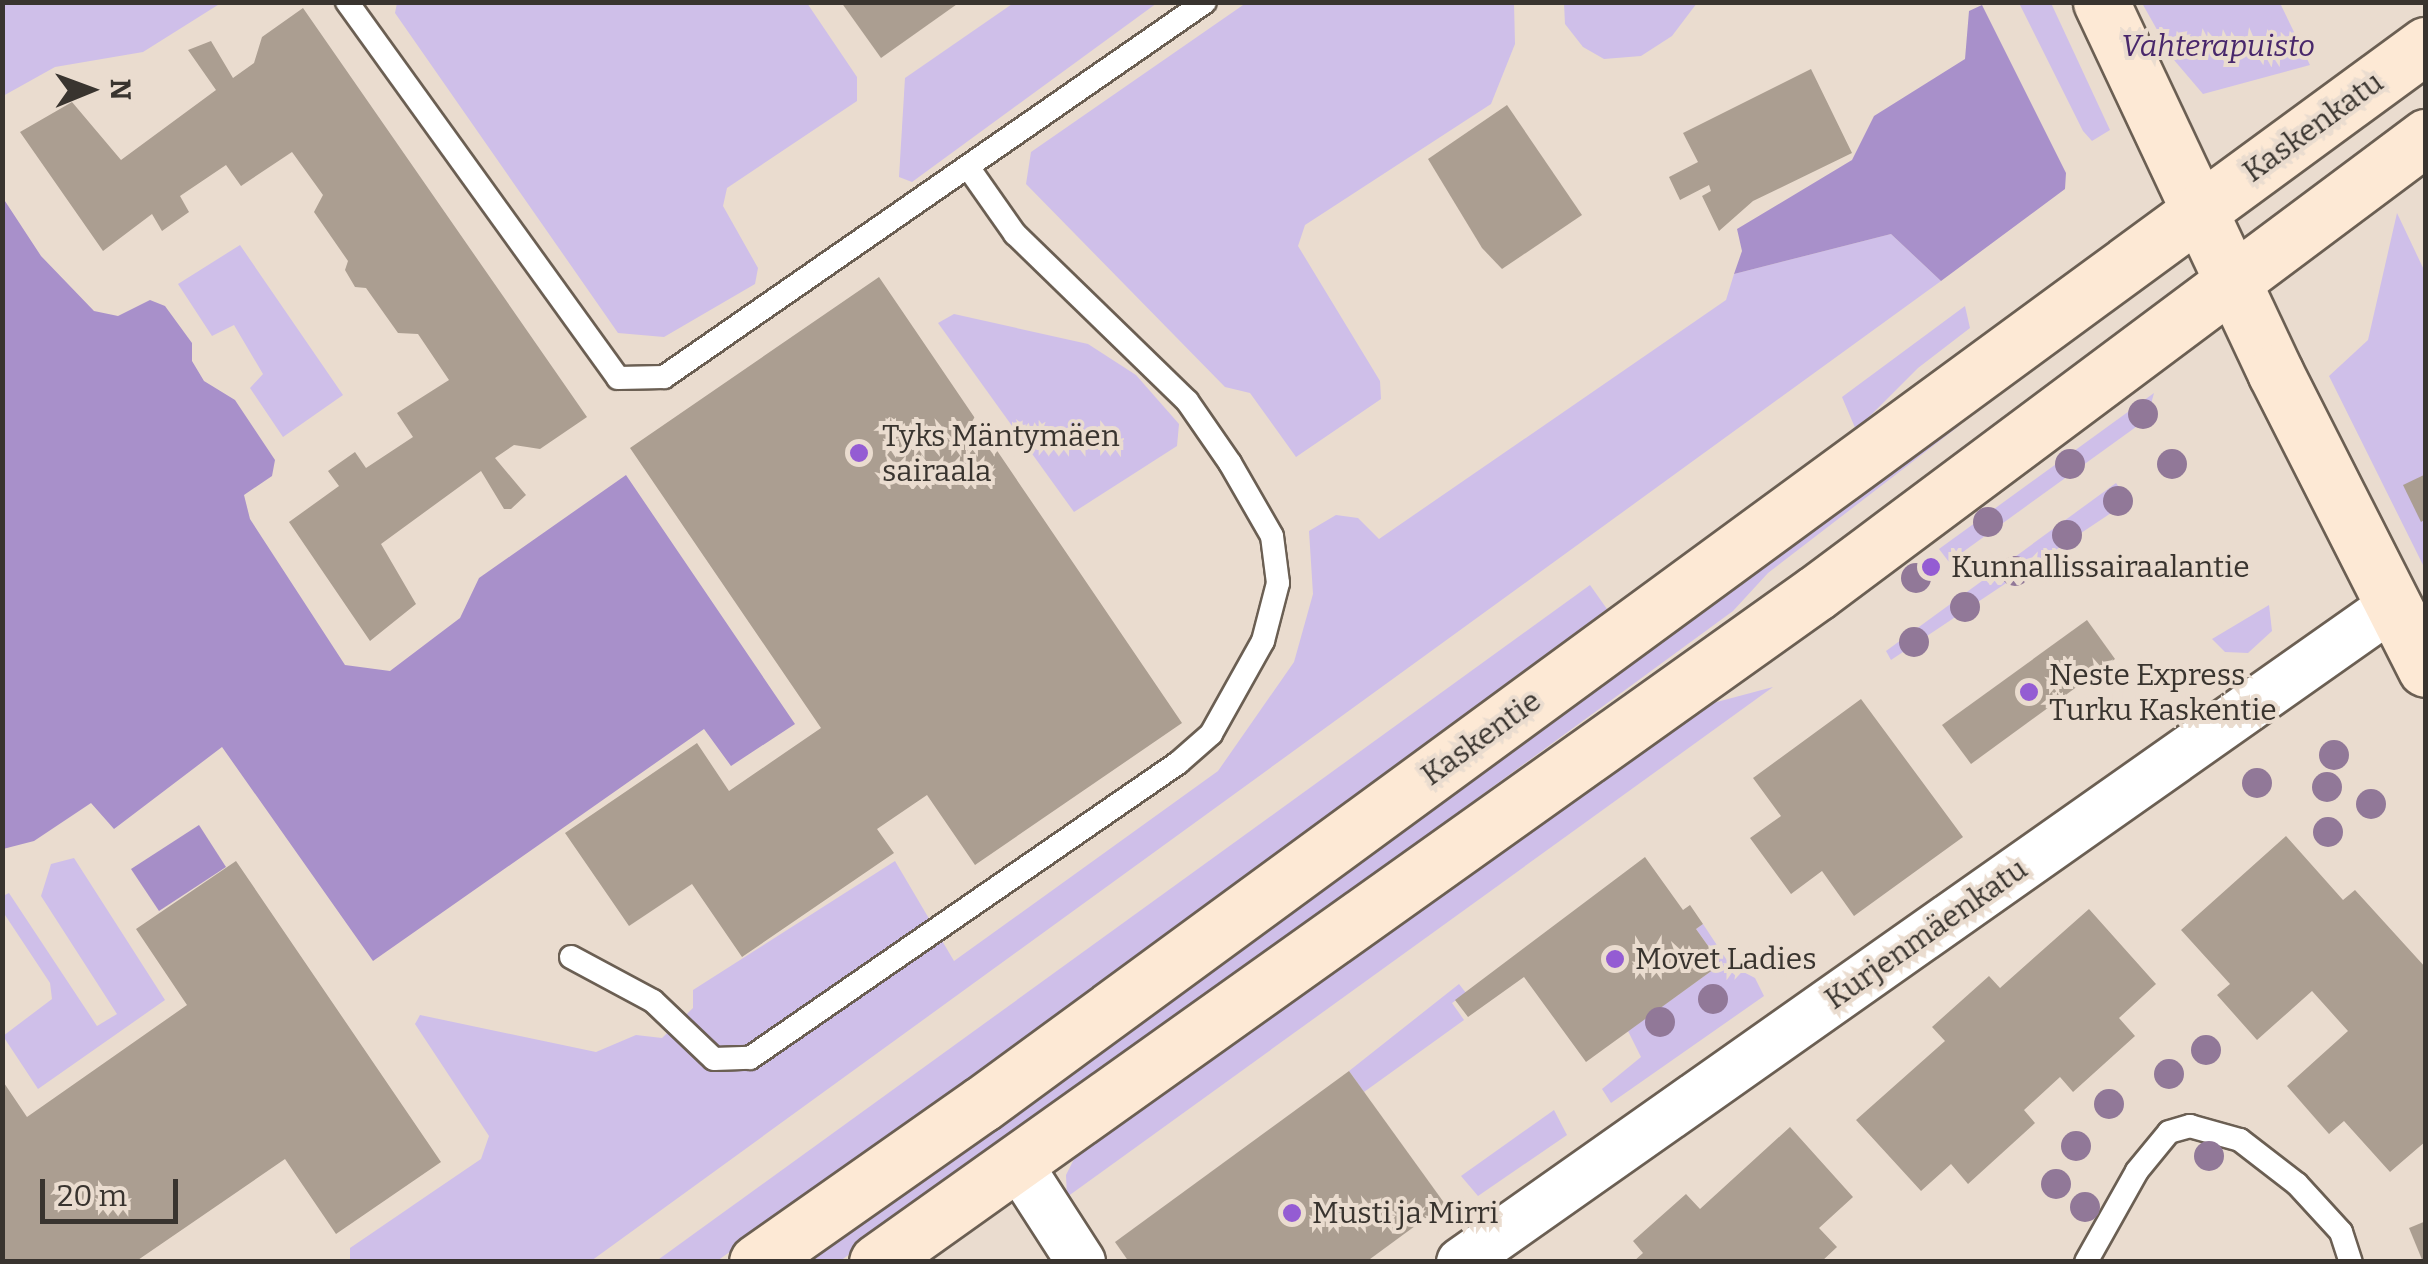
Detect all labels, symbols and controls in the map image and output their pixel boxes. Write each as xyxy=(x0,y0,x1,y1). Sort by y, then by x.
park label: Vahterapuisto xyxy=(2121,28,2315,64)
north arrow xyxy=(40,40,140,140)
street label: Kaskenkatu xyxy=(2236,64,2390,190)
text: N xyxy=(104,78,137,101)
place label: Tyks Mäntymäen sairaala xyxy=(882,418,1120,488)
marker: Tyks Mäntymäen sairaala xyxy=(846,440,872,466)
place label: Kunnallissairaalantie xyxy=(1951,549,2250,585)
marker: Kunnallissairaalantie xyxy=(1920,556,1942,578)
place label: Neste Express Turku Kaskentie xyxy=(2049,657,2277,728)
marker: Neste Express Turku Kaskentie xyxy=(2018,681,2040,703)
street label: Kaskentie xyxy=(1414,683,1548,793)
street label: Kurjenmäenkatu xyxy=(1818,851,2034,1017)
place label: Movet Ladies xyxy=(1635,941,1816,977)
marker: Movet Ladies xyxy=(1604,948,1626,970)
scale bar xyxy=(45,1159,182,1221)
text: 20 m xyxy=(57,1178,127,1214)
place label: Musti ja Mirri xyxy=(1312,1195,1498,1231)
marker: Musti ja Mirri xyxy=(1281,1202,1303,1224)

